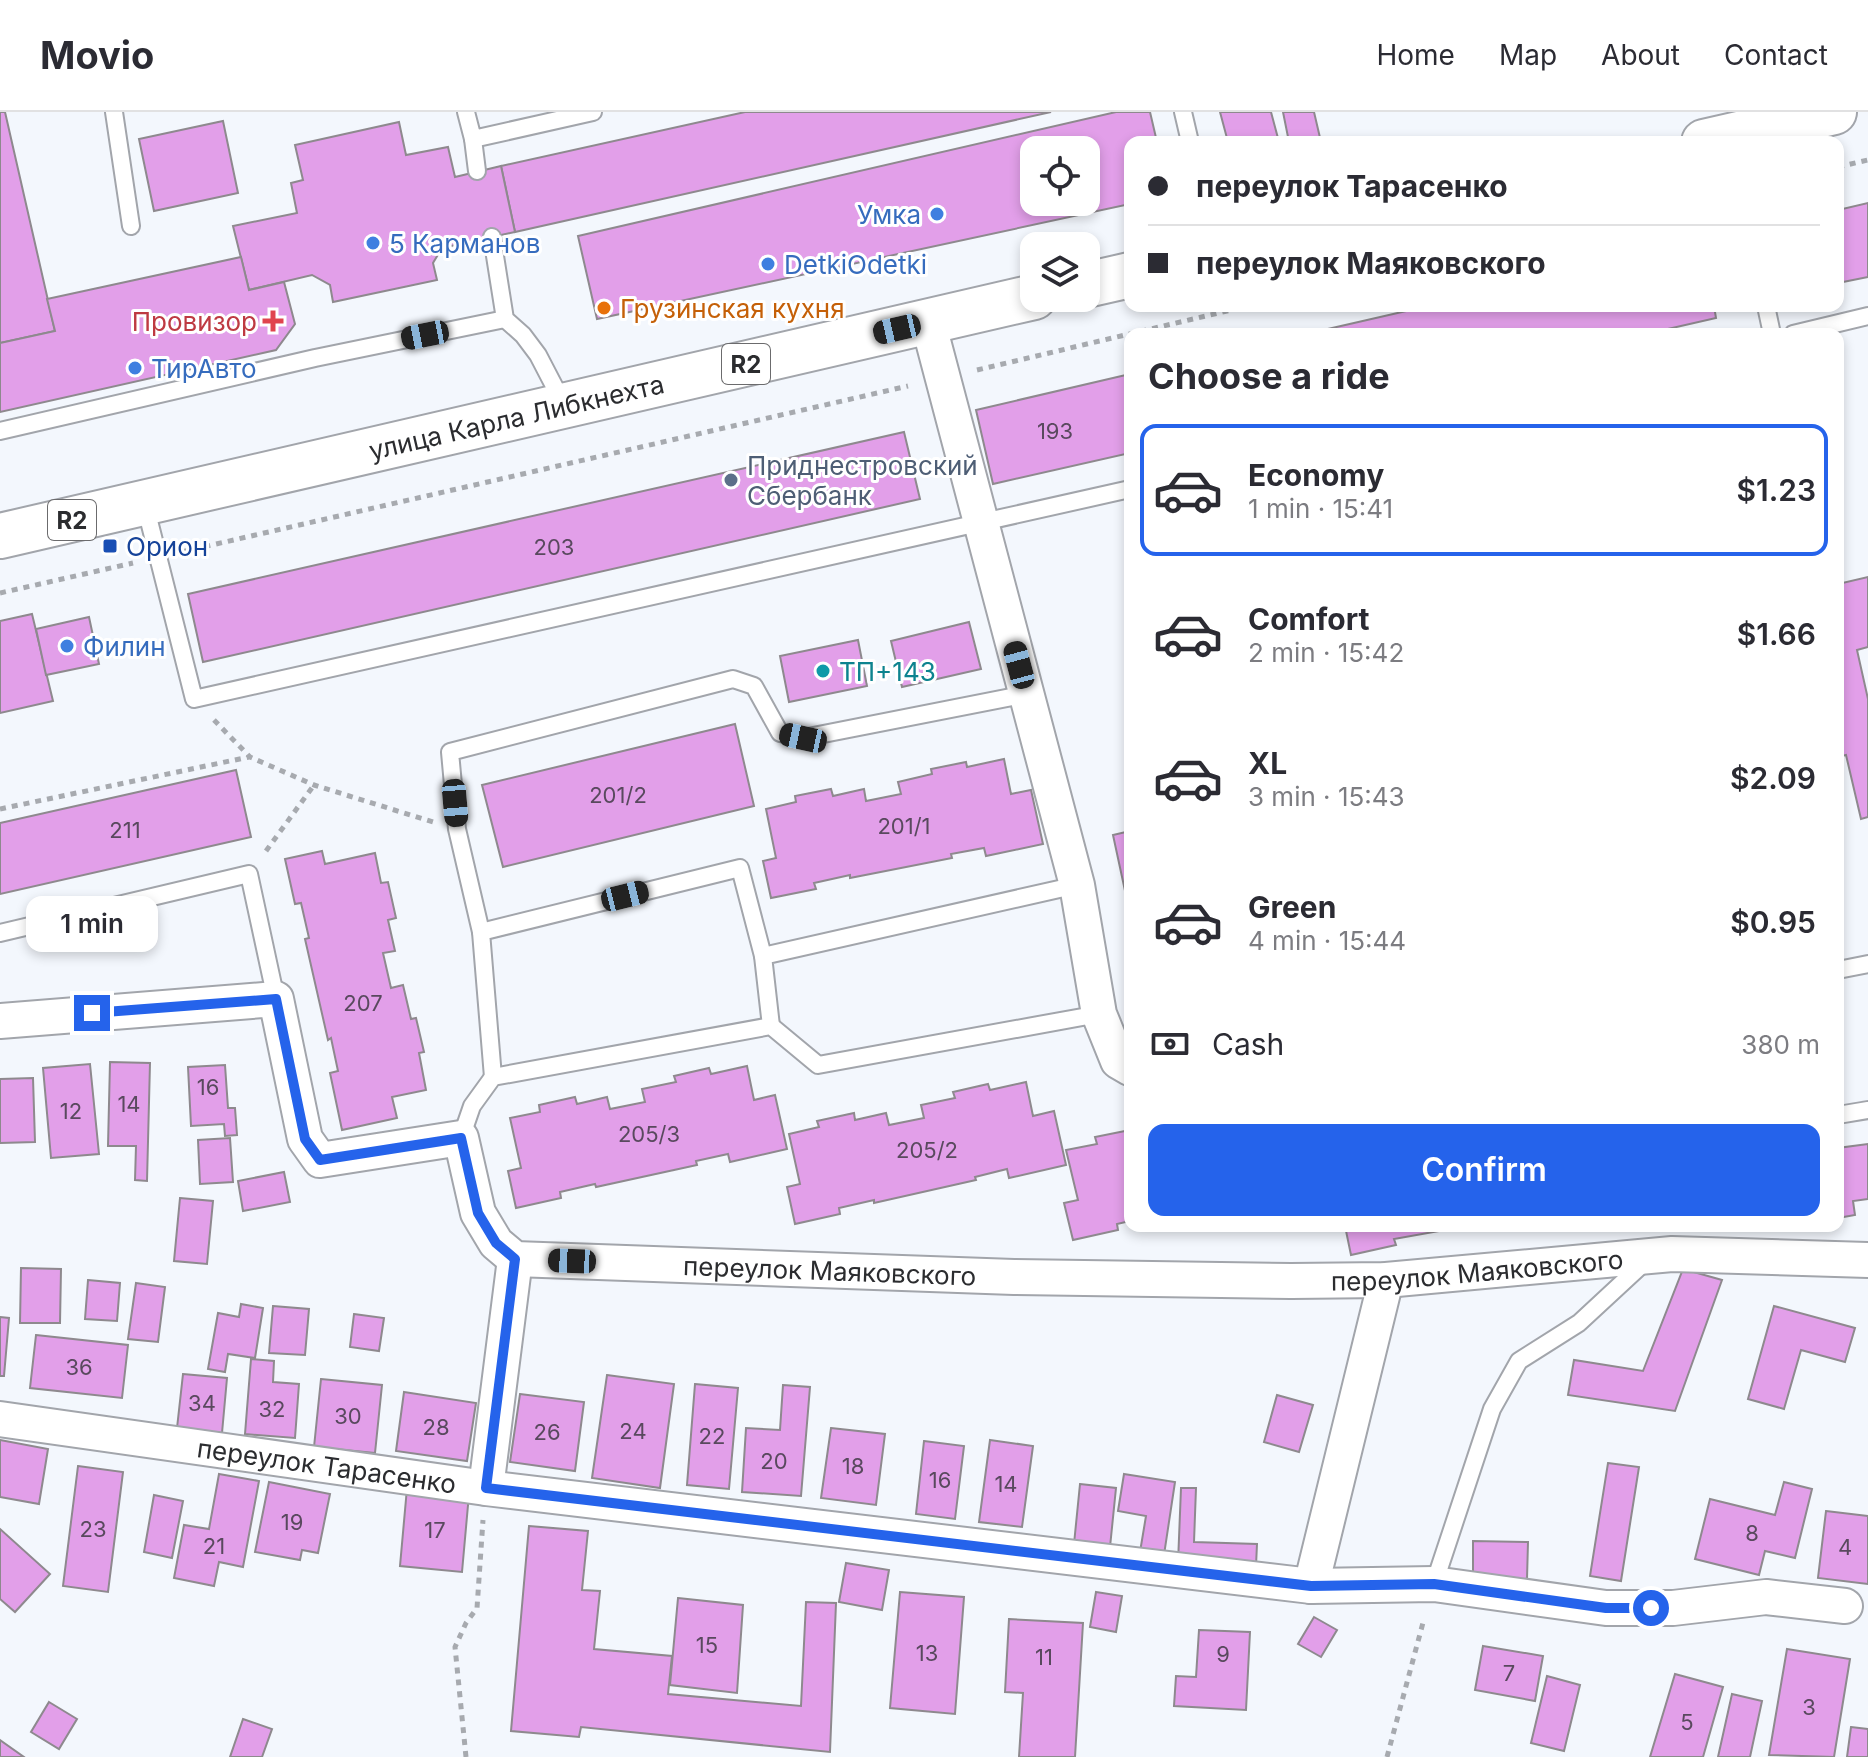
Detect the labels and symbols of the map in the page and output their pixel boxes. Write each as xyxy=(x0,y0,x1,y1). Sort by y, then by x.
place label: Умка xyxy=(857,199,921,230)
marker: Умка xyxy=(928,205,946,223)
place label: 5 Карманов xyxy=(389,228,540,259)
marker: 5 Карманов xyxy=(364,234,382,252)
place label: DetkiOdetki xyxy=(784,249,927,280)
marker: DetkiOdetki xyxy=(759,255,777,273)
place label: Грузинская кухня xyxy=(620,293,845,324)
marker: Грузинская кухня xyxy=(595,299,613,317)
place label: Провизор xyxy=(132,306,257,337)
marker: Провизор xyxy=(264,312,282,330)
car xyxy=(871,312,923,346)
car xyxy=(399,319,451,351)
road number: R2 xyxy=(722,344,770,384)
place label: ТирАвто xyxy=(151,353,257,384)
marker: ТирАвто xyxy=(126,359,144,377)
street label: улица Карла Либкнехта xyxy=(366,368,667,466)
house number: 193 xyxy=(1037,418,1073,444)
place label: Приднестровский Сбербанк xyxy=(747,450,978,511)
marker: Приднестровский Сбербанк xyxy=(722,471,740,489)
road number: R2 xyxy=(48,500,96,540)
place label: Орион xyxy=(126,531,208,562)
house number: 203 xyxy=(534,534,574,560)
marker: Орион xyxy=(101,537,119,555)
place label: Филин xyxy=(83,631,166,662)
marker: Филин xyxy=(58,637,76,655)
car xyxy=(1001,639,1037,691)
place label: ТП+143 xyxy=(839,656,936,687)
marker: ТП+143 xyxy=(814,662,832,680)
car xyxy=(777,721,829,755)
car xyxy=(441,778,469,828)
house number: 201/2 xyxy=(589,782,647,808)
house number: 201/1 xyxy=(877,813,931,839)
house number: 211 xyxy=(109,817,141,843)
car xyxy=(599,879,651,913)
callout: 1 min xyxy=(26,897,158,953)
house number: 207 xyxy=(343,990,383,1016)
route end xyxy=(74,995,110,1031)
house number: 16 xyxy=(197,1074,219,1100)
house number: 14 xyxy=(117,1091,141,1117)
house number: 12 xyxy=(60,1098,82,1124)
house number: 205/3 xyxy=(618,1121,680,1147)
house number: 205/2 xyxy=(896,1137,958,1163)
street label: переулок Маяковского xyxy=(1331,1243,1625,1296)
car xyxy=(548,1248,596,1274)
street label: переулок Маяковского xyxy=(683,1250,977,1291)
house number: 36 xyxy=(65,1354,93,1380)
house number: 34 xyxy=(188,1390,216,1416)
house number: 32 xyxy=(258,1396,286,1422)
house number: 30 xyxy=(334,1403,362,1429)
house number: 28 xyxy=(422,1414,450,1440)
house number: 24 xyxy=(619,1418,647,1444)
house number: 26 xyxy=(533,1419,561,1445)
house number: 22 xyxy=(699,1423,725,1449)
street label: переулок Тарасенко xyxy=(195,1432,458,1499)
house number: 20 xyxy=(760,1448,788,1474)
house number: 18 xyxy=(842,1453,864,1479)
house number: 16 xyxy=(929,1467,951,1493)
house number: 14 xyxy=(994,1471,1018,1497)
house number: 19 xyxy=(281,1509,303,1535)
house number: 23 xyxy=(79,1516,107,1542)
house number: 17 xyxy=(424,1517,446,1543)
house number: 8 xyxy=(1745,1520,1759,1546)
house number: 21 xyxy=(203,1533,225,1559)
house number: 4 xyxy=(1838,1534,1852,1560)
route start xyxy=(1633,1590,1669,1626)
house number: 15 xyxy=(696,1632,718,1658)
house number: 13 xyxy=(916,1640,938,1666)
house number: 9 xyxy=(1216,1641,1230,1667)
house number: 11 xyxy=(1035,1644,1053,1670)
house number: 7 xyxy=(1503,1660,1515,1686)
house number: 3 xyxy=(1802,1694,1816,1720)
house number: 5 xyxy=(1680,1709,1694,1735)

